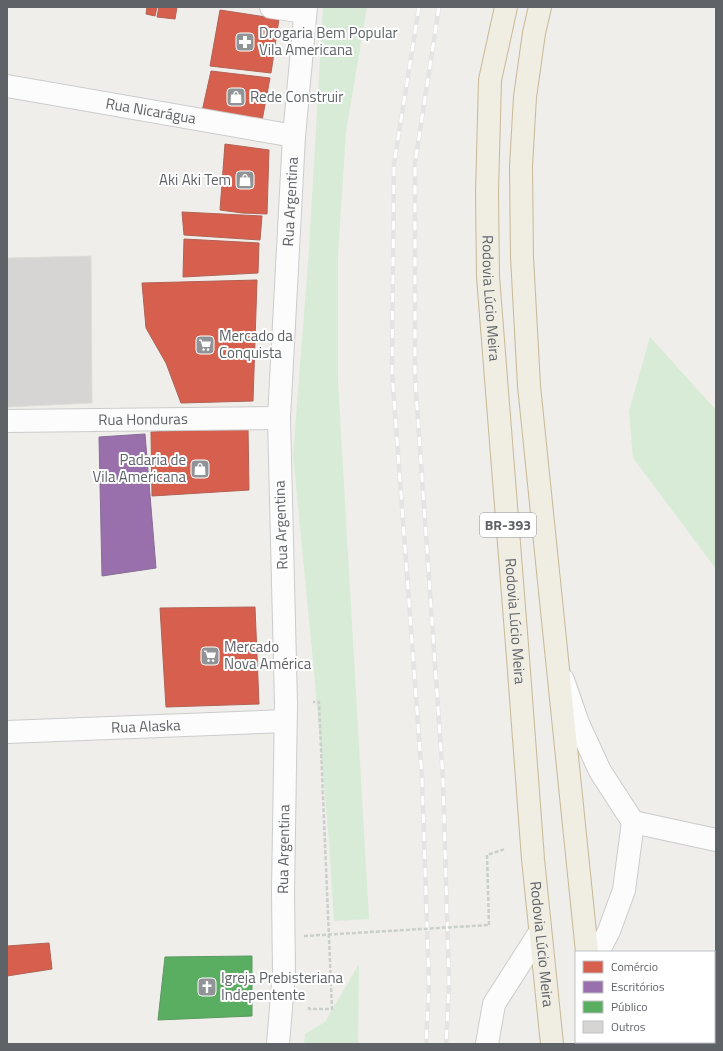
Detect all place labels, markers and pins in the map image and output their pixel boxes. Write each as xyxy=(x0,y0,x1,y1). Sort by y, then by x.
place label: Drogaria Bem Popular Vila Americana xyxy=(259,21,398,61)
pharmacy icon: Drogaria Bem Popular Vila Americana xyxy=(234,31,256,53)
place label: Rede Construir xyxy=(250,85,343,108)
shop icon: Rede Construir xyxy=(225,86,247,108)
place label: Aki Aki Tem xyxy=(159,168,231,191)
shop icon: Aki Aki Tem xyxy=(234,169,256,191)
place label: Mercado da Conquista xyxy=(219,324,293,364)
supermarket icon: Mercado da Conquista xyxy=(194,334,216,356)
place label: Padaria de Vila Americana xyxy=(93,448,186,488)
shop icon: Padaria de Vila Americana xyxy=(189,458,211,480)
place label: Mercado Nova América xyxy=(224,635,312,675)
supermarket icon: Mercado Nova América xyxy=(199,645,221,667)
place label: Igreja Prebisteriana Indepentente xyxy=(221,966,344,1006)
church icon: Igreja Prebisteriana Indepentente xyxy=(196,976,218,998)

